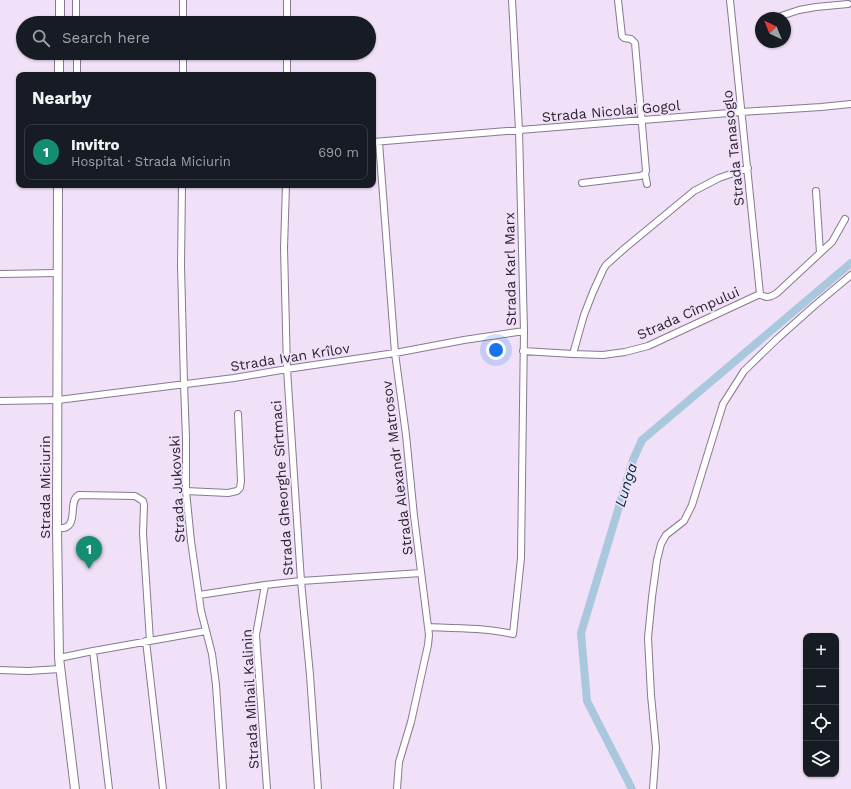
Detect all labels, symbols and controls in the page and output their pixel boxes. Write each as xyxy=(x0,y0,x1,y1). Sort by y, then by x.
north arrow xyxy=(755,12,791,48)
search box xyxy=(16,16,376,60)
icon: search xyxy=(30,27,52,49)
text: Search here xyxy=(62,29,150,47)
text: Nearby xyxy=(32,88,91,108)
street label: Strada Tanasoglo xyxy=(719,89,747,207)
street label: Strada Nicolai Gogol xyxy=(541,97,682,125)
text: Invitro xyxy=(71,136,120,154)
text: 1 xyxy=(43,145,49,160)
text: 690 m xyxy=(318,145,359,160)
text: Hospital · Strada Miciurin xyxy=(71,154,231,169)
street label: Strada Karl Marx xyxy=(501,212,519,326)
street label: Strada Cîmpului xyxy=(634,283,742,343)
street label: Strada Ivan Krîlov xyxy=(229,340,352,374)
your location xyxy=(486,340,506,360)
street label: Strada Alexandr Matrosov xyxy=(378,379,416,556)
street label: Strada Gheorghe Sîrtmaci xyxy=(268,400,296,576)
street label: Strada Miciurin xyxy=(37,435,53,539)
street label: Strada Jukovski xyxy=(166,435,188,543)
water label: Lunga xyxy=(611,461,641,509)
pin: 1 xyxy=(76,536,102,569)
street label: Strada Mihail Kalinin xyxy=(238,629,262,769)
map controls xyxy=(803,633,839,777)
button: + xyxy=(803,633,839,669)
button: − xyxy=(803,669,839,705)
button: locate xyxy=(803,705,839,741)
button: layers xyxy=(803,741,839,777)

